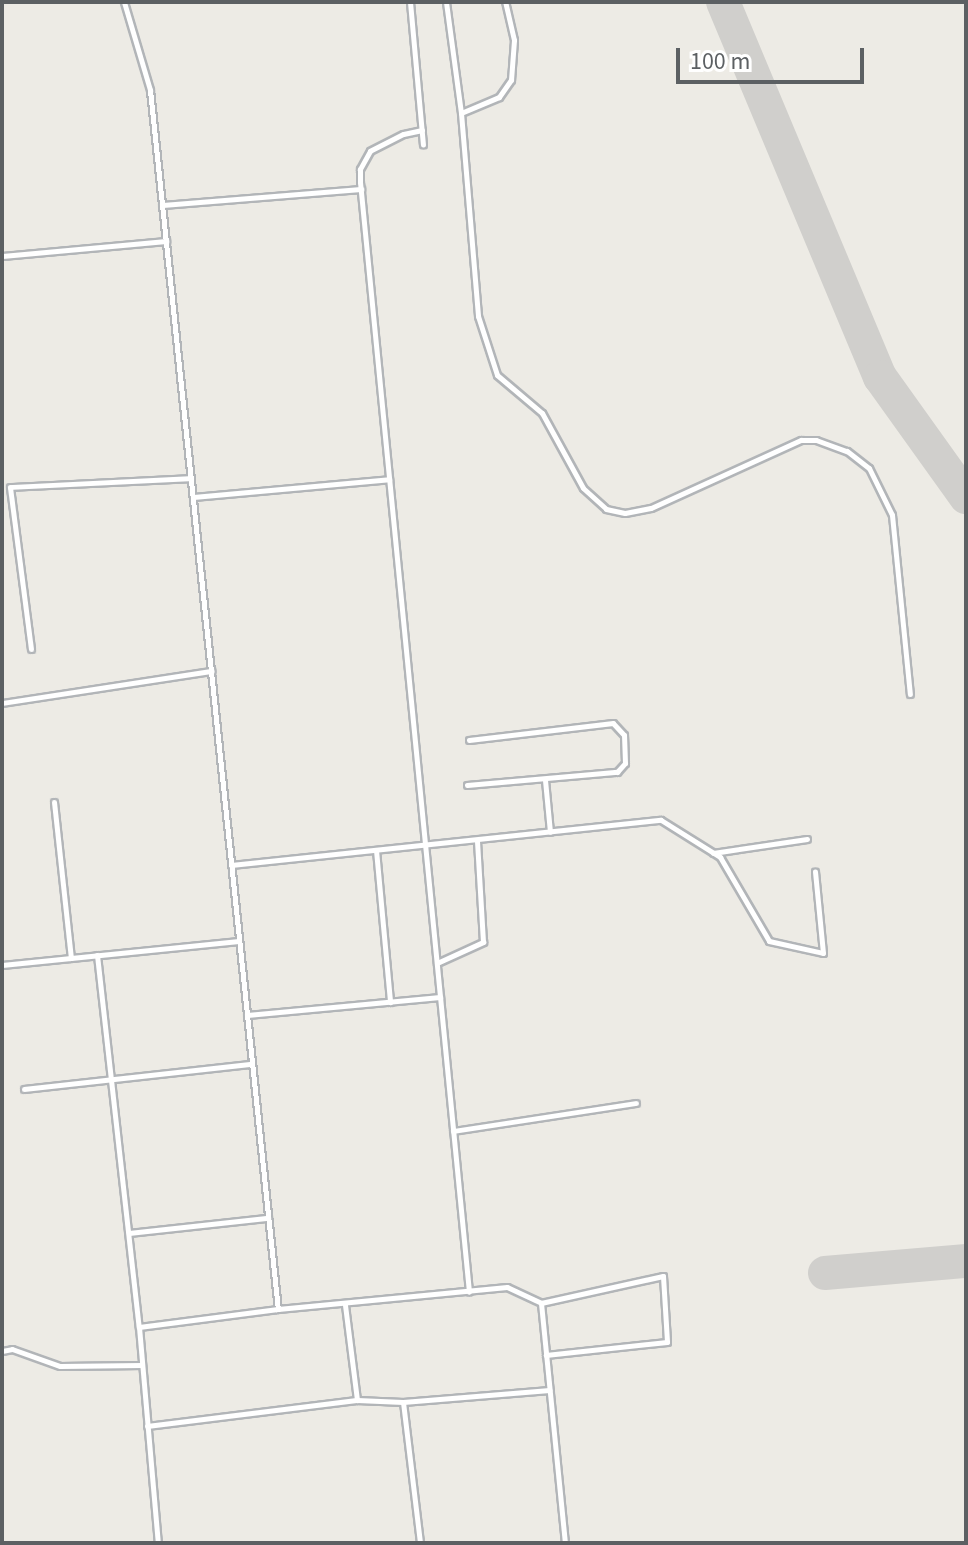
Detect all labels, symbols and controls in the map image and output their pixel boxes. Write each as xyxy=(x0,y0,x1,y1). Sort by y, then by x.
scale bar xyxy=(680,32,868,82)
text: 100 m xyxy=(690,44,750,79)

